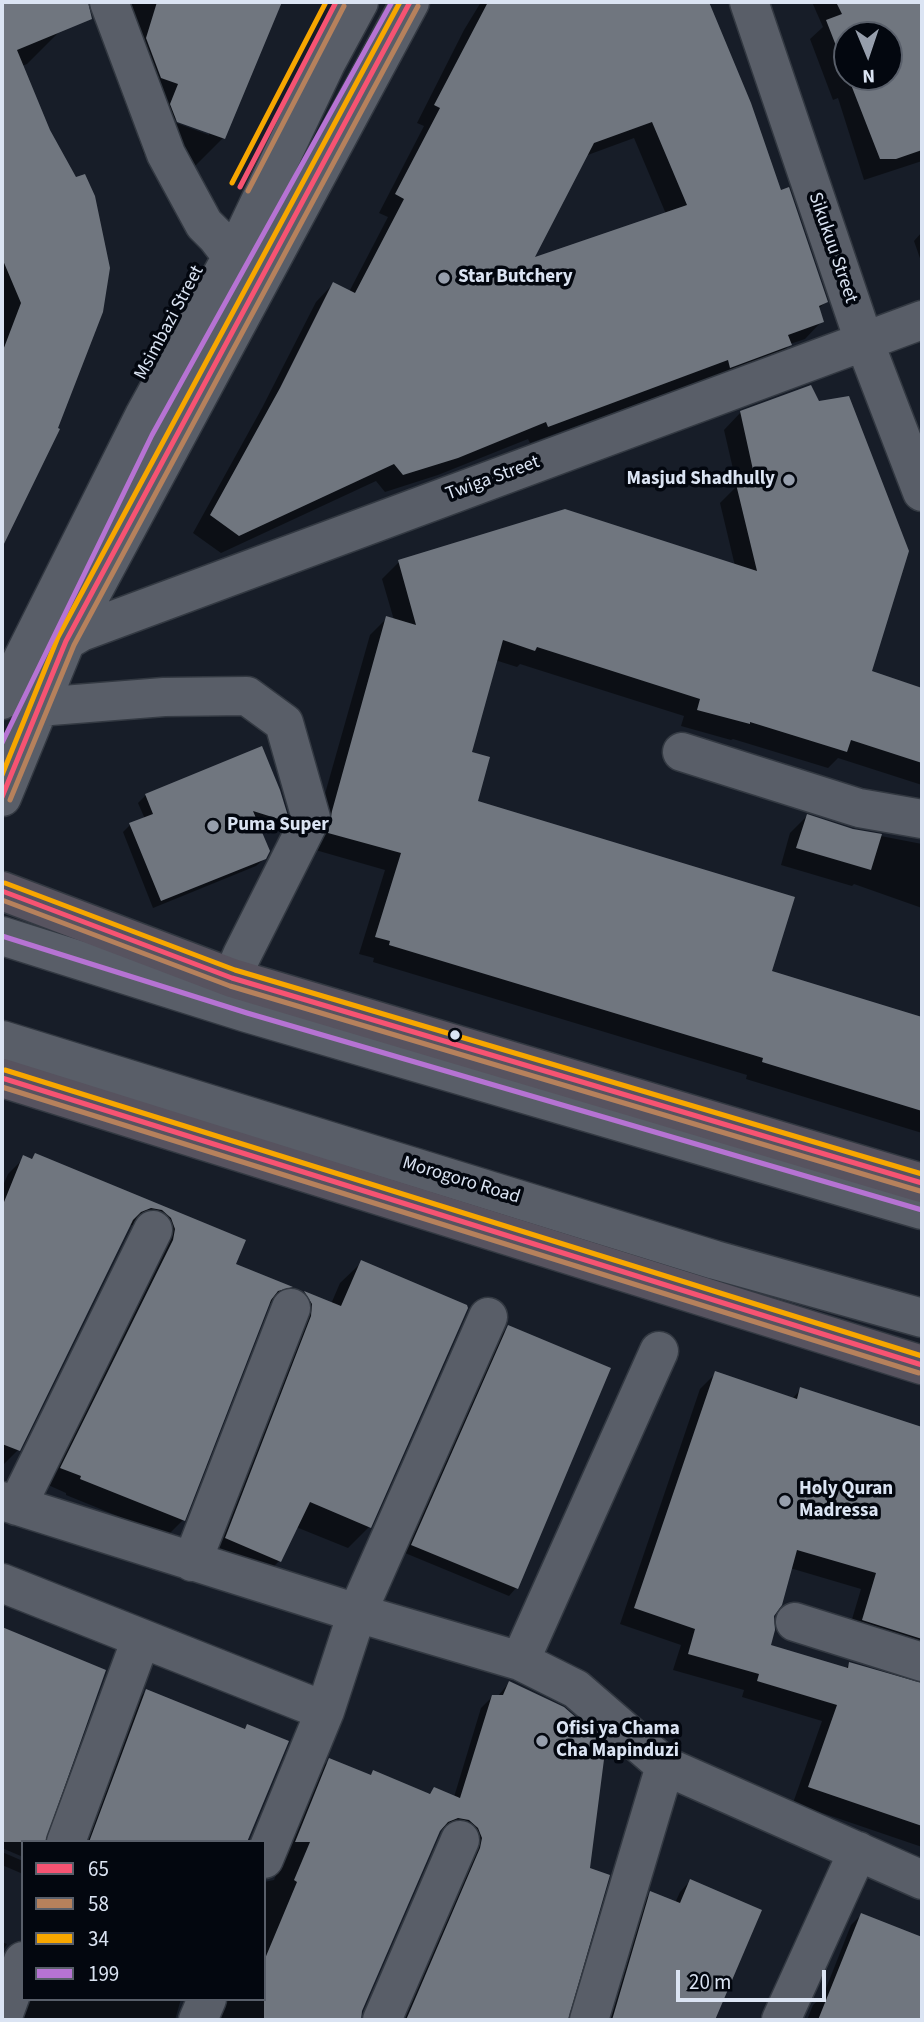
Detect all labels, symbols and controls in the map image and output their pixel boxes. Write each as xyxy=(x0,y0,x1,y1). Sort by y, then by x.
north arrow xyxy=(833,21,903,91)
text: N xyxy=(862,62,875,89)
street label: Sikukuu Street xyxy=(802,190,862,306)
street label: Msimbazi Street xyxy=(130,262,210,384)
place label: Star Butchery xyxy=(458,267,573,289)
marker: Star Butchery xyxy=(436,270,452,286)
street label: Twiga Street xyxy=(443,452,543,506)
place label: Masjud Shadhully xyxy=(627,469,775,491)
marker: Masjud Shadhully xyxy=(781,472,797,488)
place label: Puma Super xyxy=(227,815,329,837)
marker: Puma Super xyxy=(205,818,221,834)
unlabelled marker xyxy=(448,1028,462,1042)
street label: Morogoro Road xyxy=(399,1152,523,1210)
place label: Holy Quran Madressa xyxy=(799,1479,893,1523)
marker: Holy Quran Madressa xyxy=(777,1493,793,1509)
place label: Ofisi ya Chama Cha Mapinduzi xyxy=(556,1719,680,1763)
marker: Ofisi ya Chama Cha Mapinduzi xyxy=(534,1733,550,1749)
legend xyxy=(21,1840,266,2001)
text: 65 xyxy=(88,1854,109,1884)
text: 58 xyxy=(88,1889,109,1919)
text: 34 xyxy=(88,1924,109,1954)
scale bar xyxy=(679,1955,830,1999)
text: 199 xyxy=(88,1959,119,1989)
text: 20 m xyxy=(689,1967,731,1997)

